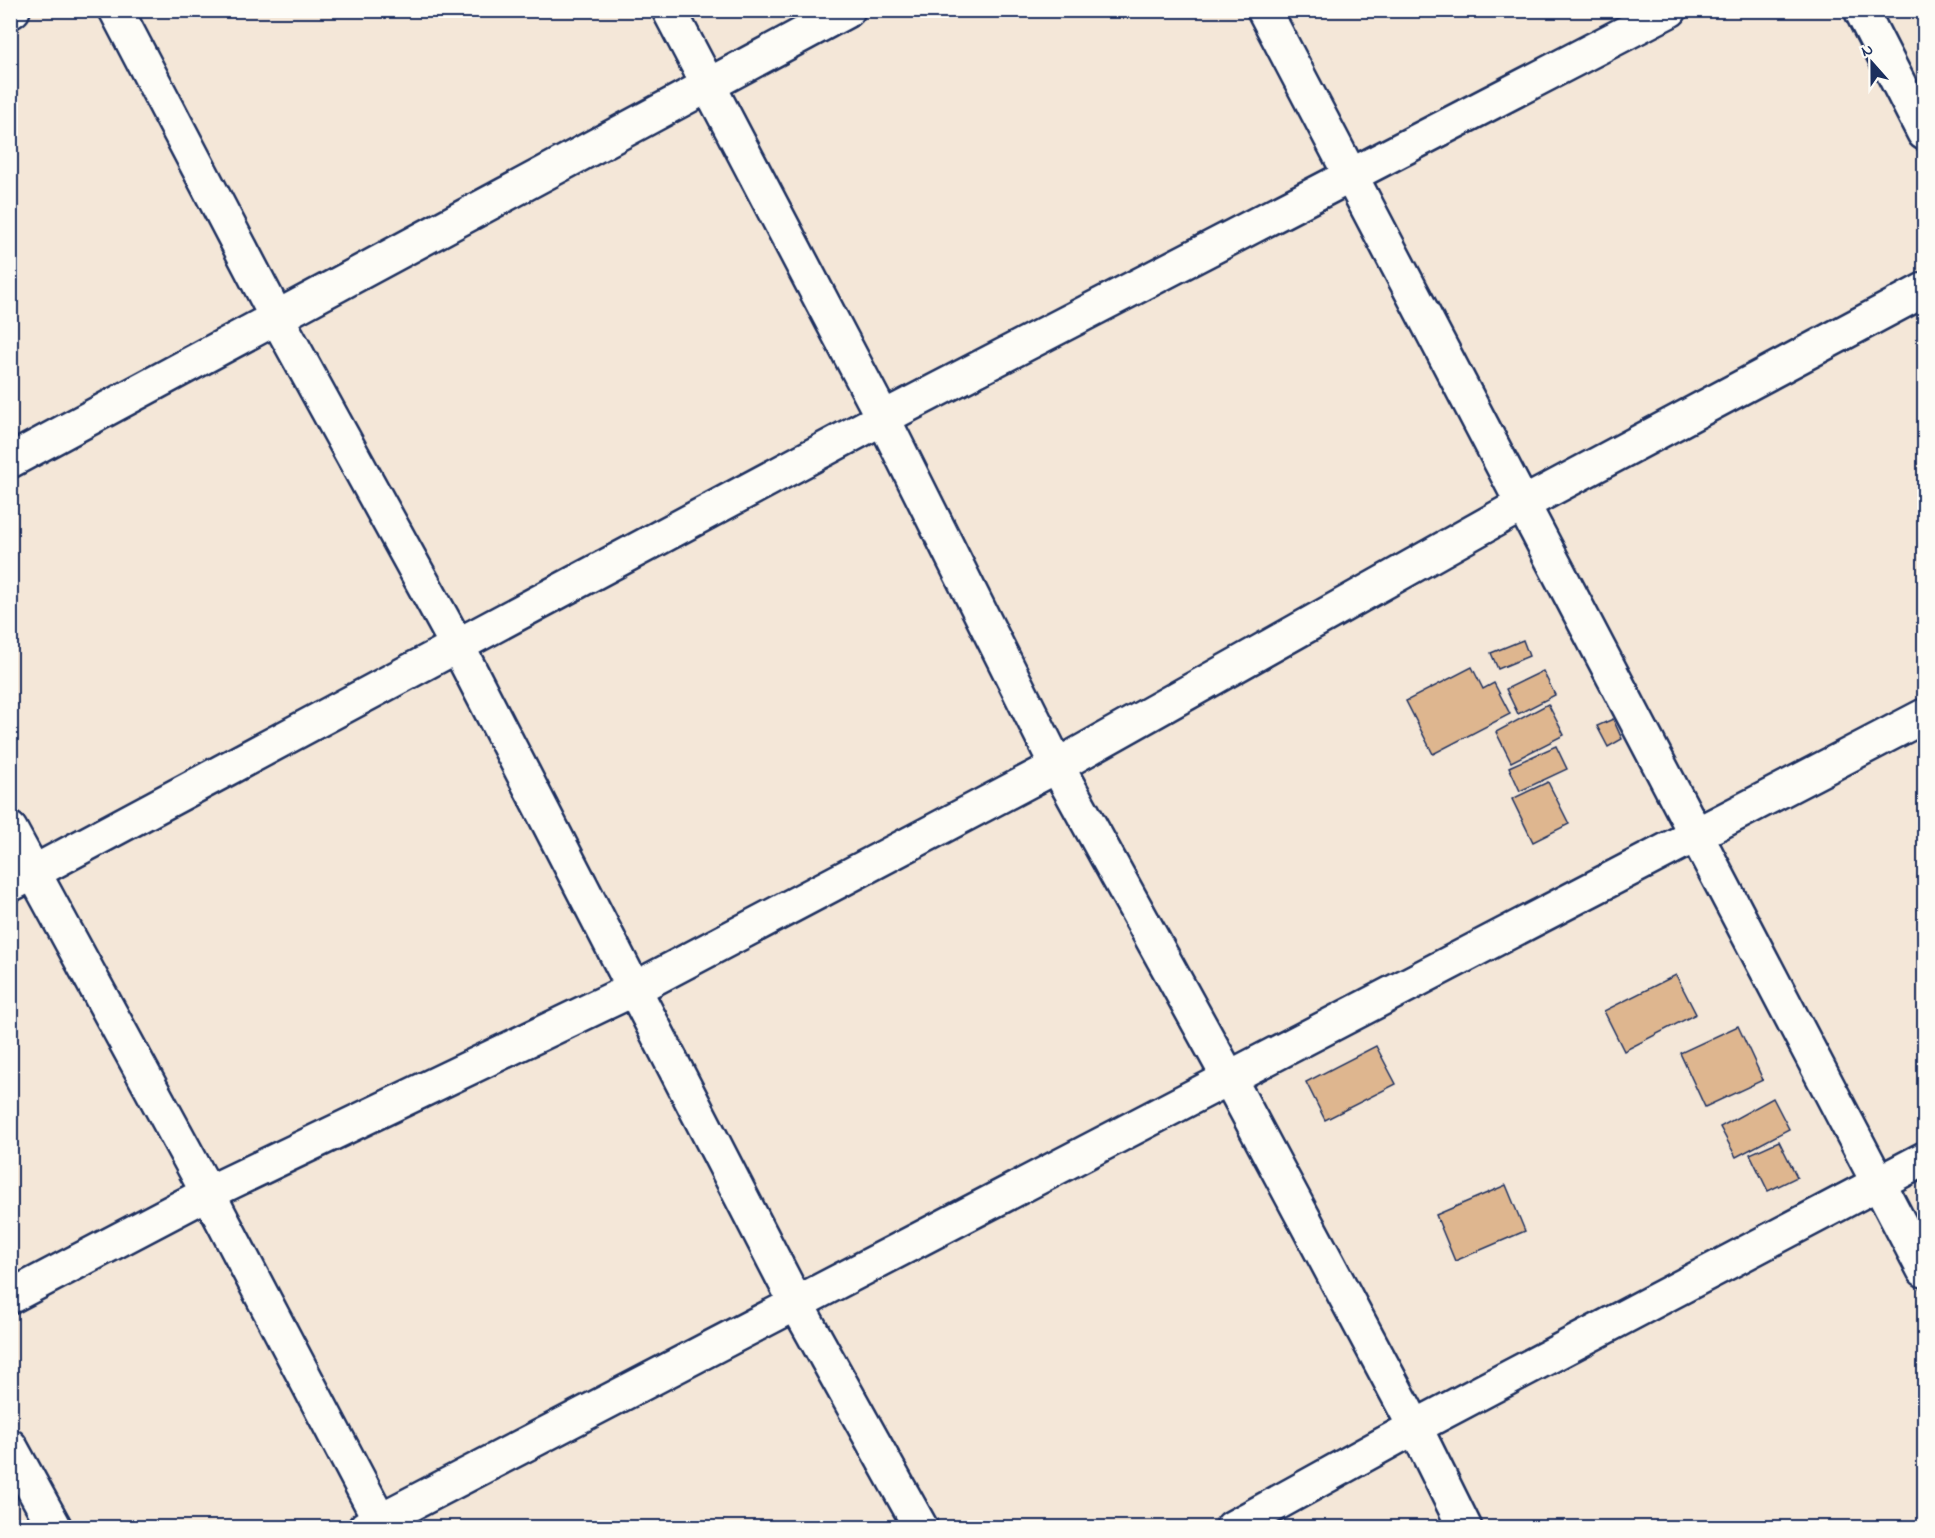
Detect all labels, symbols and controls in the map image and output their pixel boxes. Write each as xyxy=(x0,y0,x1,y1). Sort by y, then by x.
north arrow xyxy=(1842,33,1902,93)
text: N xyxy=(1858,38,1877,64)

